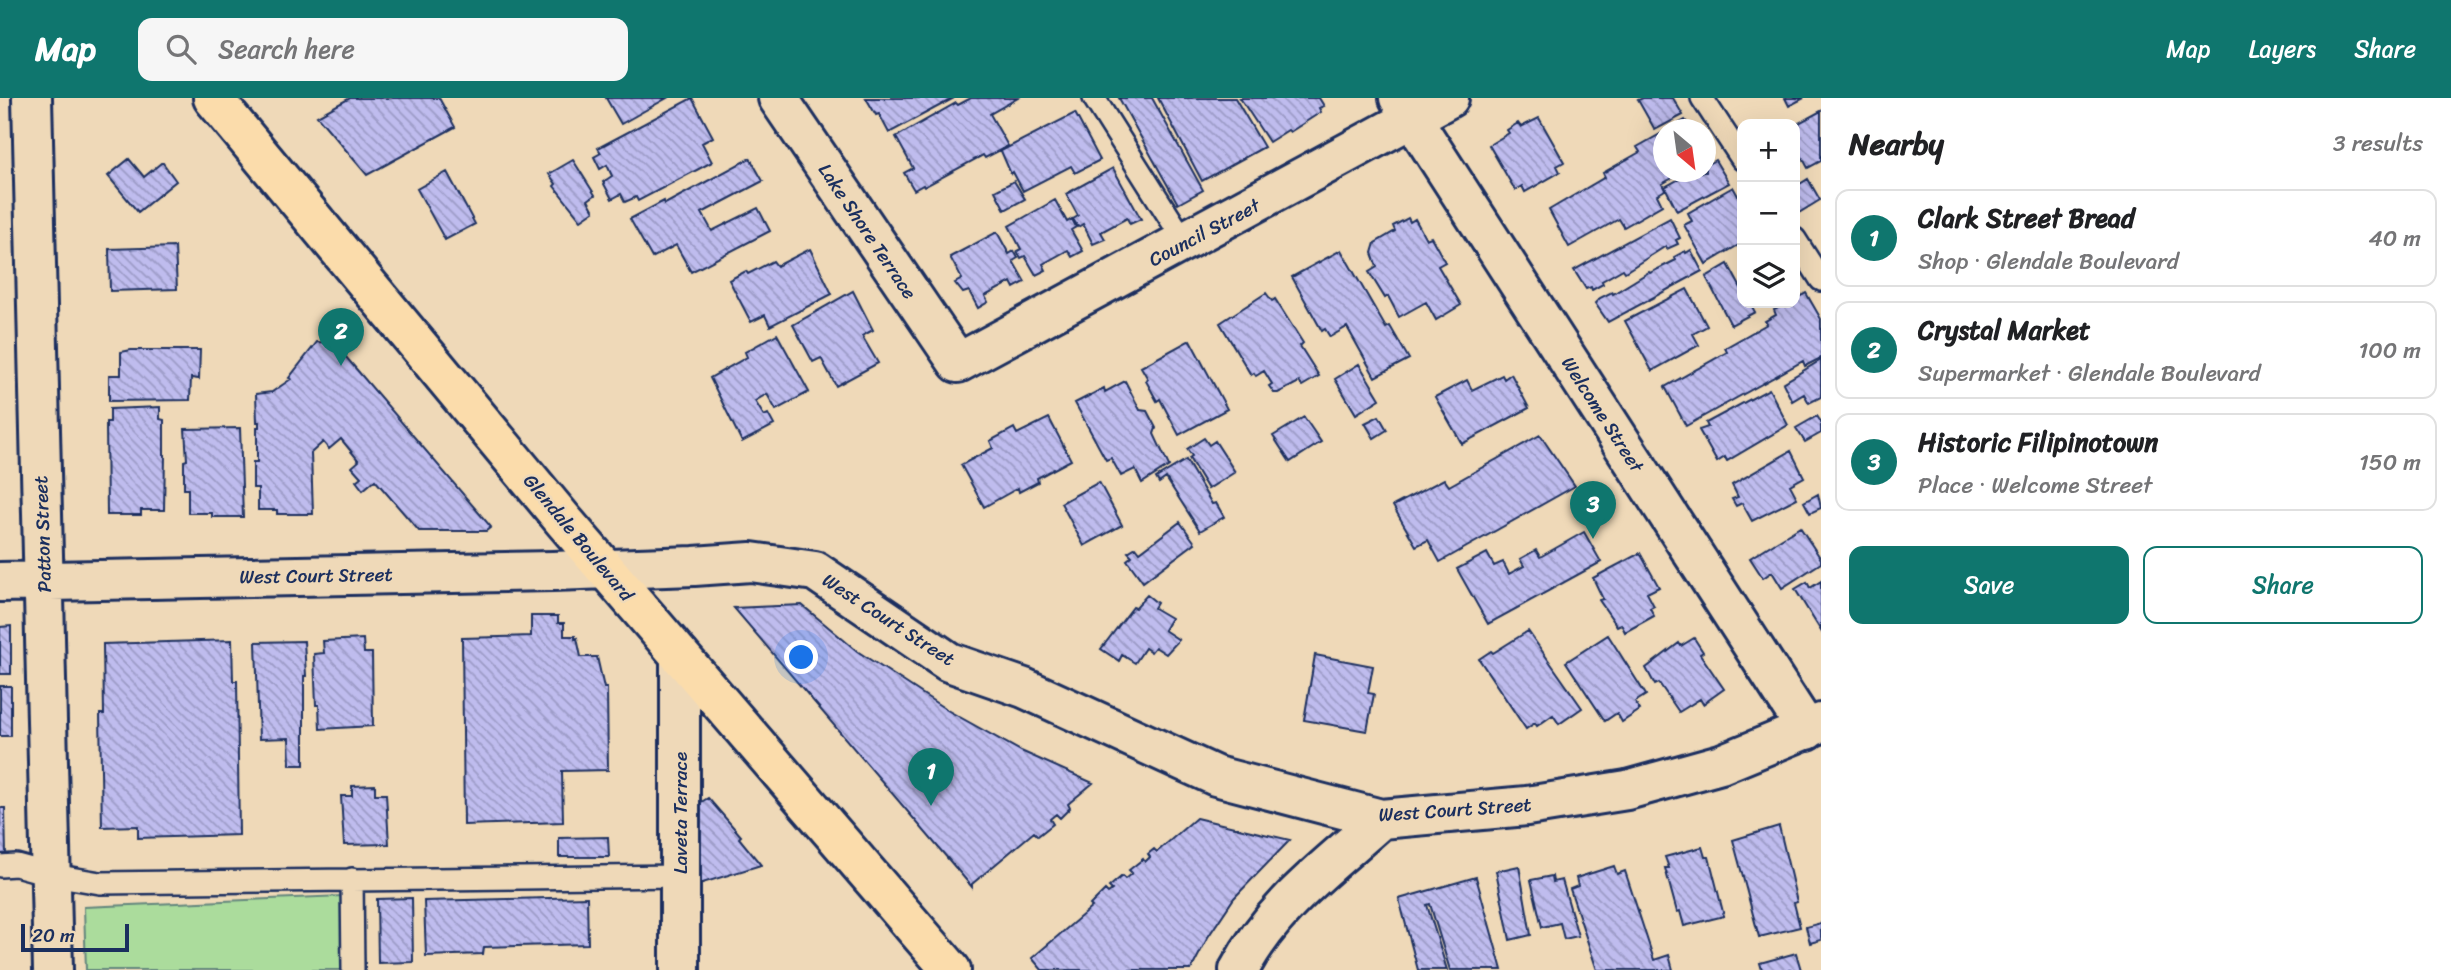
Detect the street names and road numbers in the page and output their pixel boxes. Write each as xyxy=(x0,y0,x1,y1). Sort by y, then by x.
street label: Lake Shore Terrace xyxy=(810,156,926,307)
street label: Council Street xyxy=(1143,189,1267,276)
street label: Welcome Street xyxy=(1553,350,1653,480)
street label: Glendale Boulevard xyxy=(515,466,643,610)
street label: Patton Street xyxy=(24,475,61,593)
street label: West Court Street xyxy=(239,558,393,593)
street label: West Court Street xyxy=(815,564,962,675)
street label: Laveta Terrace xyxy=(664,752,697,874)
street label: West Court Street xyxy=(1377,788,1533,831)

